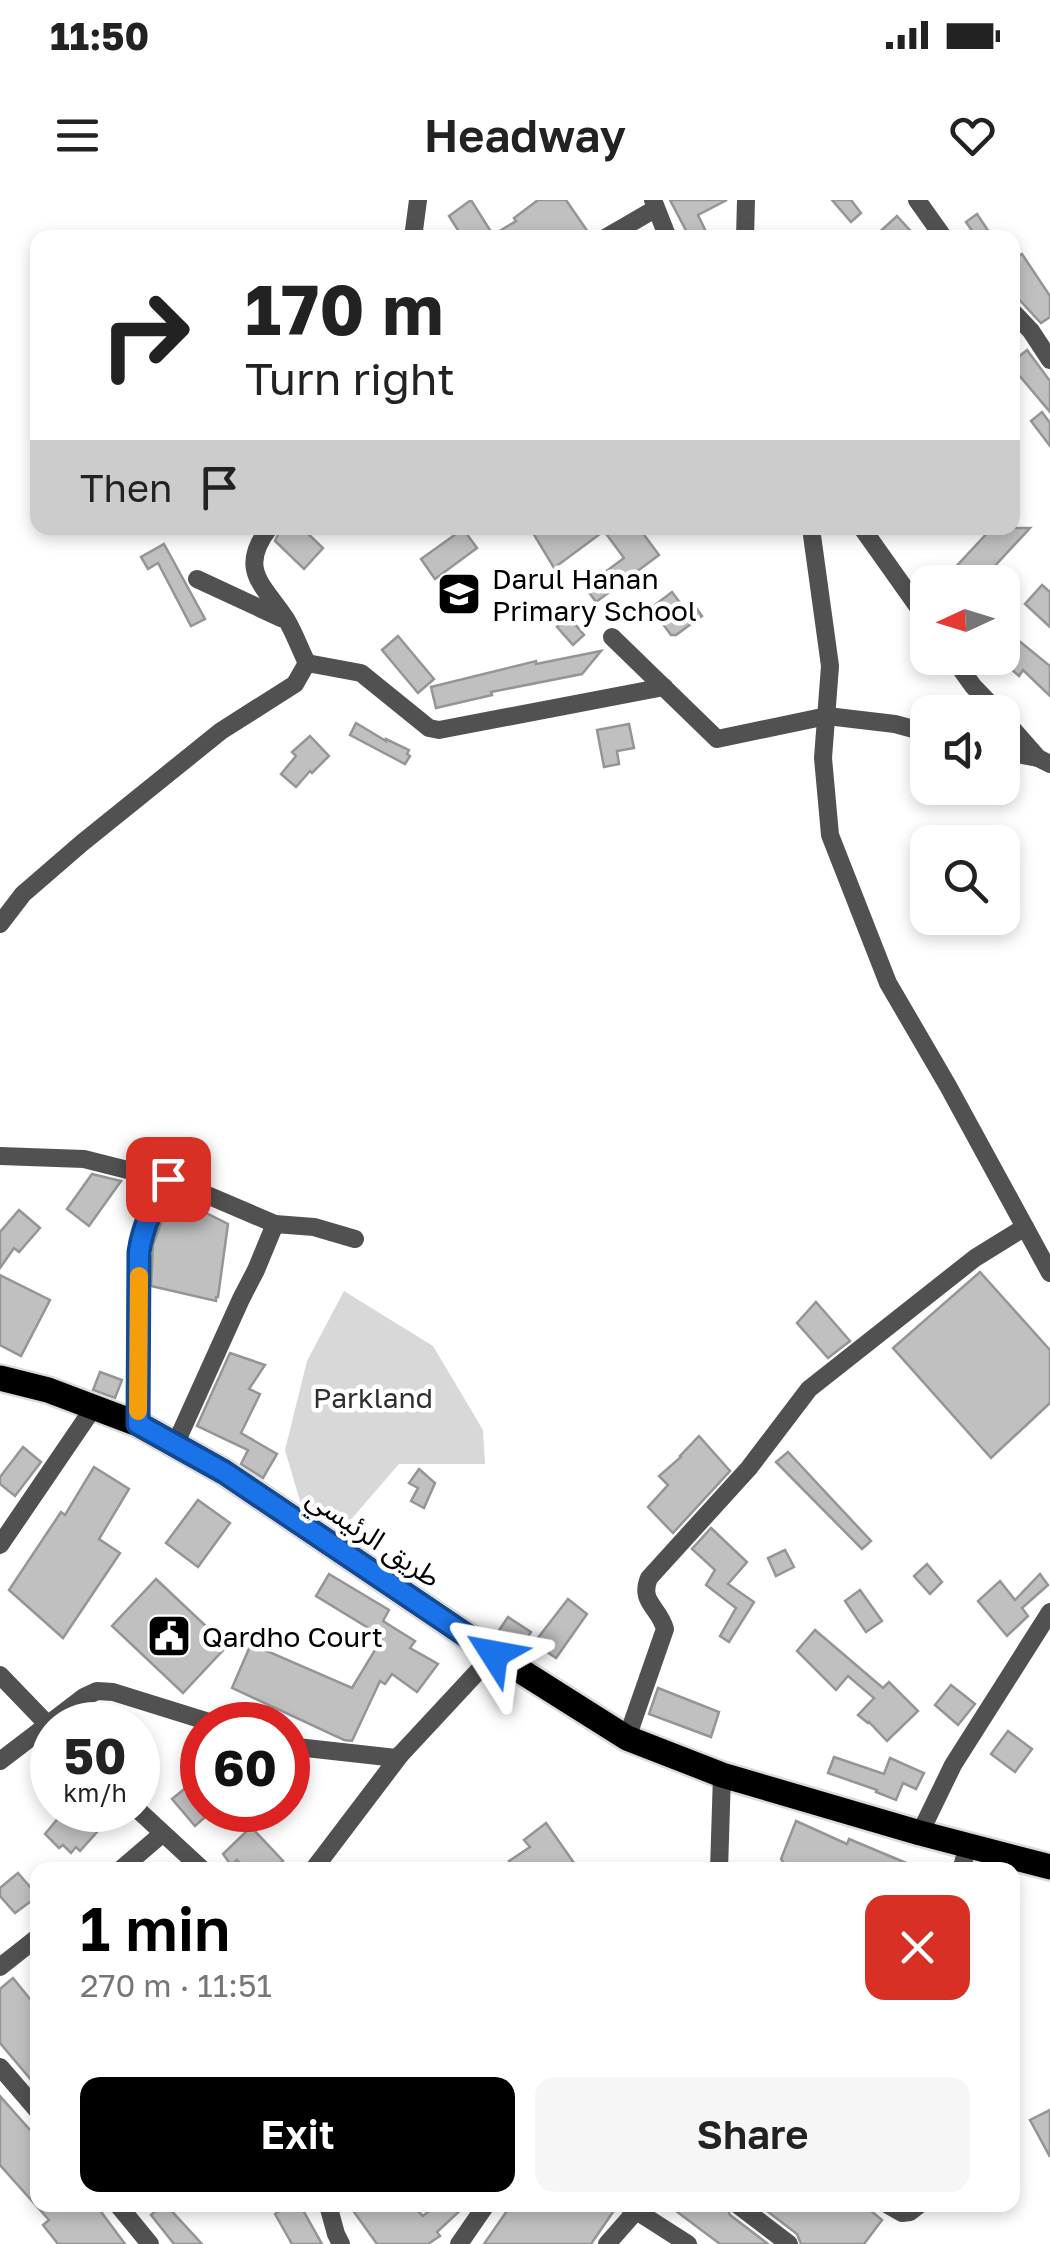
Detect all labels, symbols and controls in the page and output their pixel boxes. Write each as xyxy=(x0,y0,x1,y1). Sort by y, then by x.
text: 11:50 xyxy=(50,13,149,58)
icon: menu xyxy=(50,108,105,163)
text: Headway xyxy=(424,108,626,162)
icon: heart xyxy=(945,108,1000,163)
text: 170 m xyxy=(245,266,443,350)
icon: right xyxy=(80,270,210,400)
text: Turn right xyxy=(245,351,455,405)
icon: arrive xyxy=(192,460,247,515)
text: Then xyxy=(80,465,172,510)
place label: Darul Hanan Primary School xyxy=(492,562,697,627)
north arrow xyxy=(910,565,1020,675)
map controls xyxy=(910,565,1020,935)
school or university icon: Darul Hanan Primary School xyxy=(436,571,482,617)
button: sound xyxy=(910,695,1020,805)
button: search xyxy=(910,825,1020,935)
pin xyxy=(126,1137,211,1222)
icon: arrive xyxy=(141,1152,196,1207)
park label: Parkland xyxy=(313,1381,433,1414)
street label: طريق الرئيسي xyxy=(298,1480,447,1598)
position arrow xyxy=(442,1602,546,1706)
public building icon: Qardho Court xyxy=(146,1613,192,1659)
place label: Qardho Court xyxy=(202,1620,383,1653)
speed limit sign: 60 xyxy=(180,1702,310,1832)
text: 50 xyxy=(63,1725,126,1785)
text: km/h xyxy=(63,1777,127,1808)
text: 1 min xyxy=(80,1892,230,1964)
button: close xyxy=(865,1895,970,2000)
text: 270 m · 11:51 xyxy=(80,1966,272,2004)
button: Exit xyxy=(80,2077,515,2192)
button: Share xyxy=(535,2077,970,2192)

